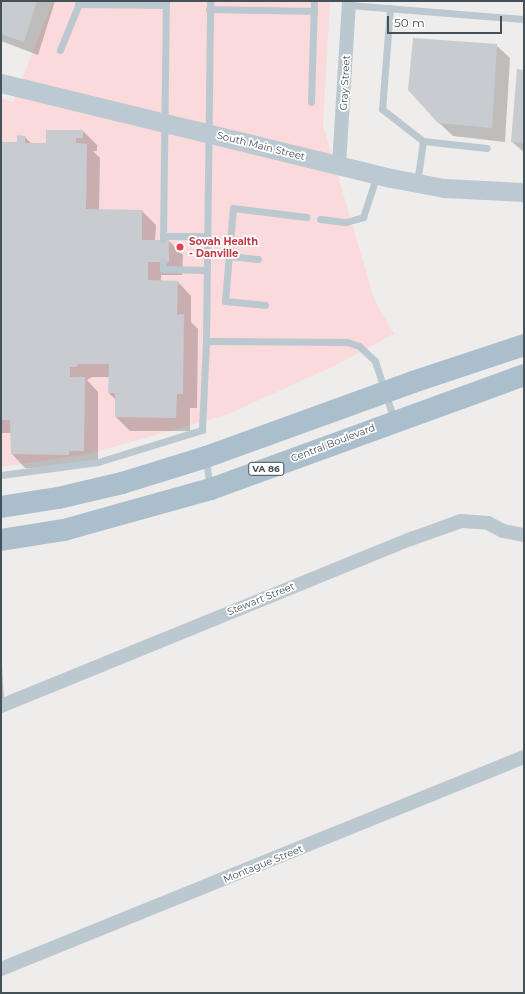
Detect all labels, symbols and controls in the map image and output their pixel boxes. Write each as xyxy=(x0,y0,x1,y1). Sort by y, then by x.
scale bar xyxy=(389,8,504,34)
text: 50 m xyxy=(394,15,425,30)
street label: Gray Street xyxy=(338,55,352,111)
street label: South Main Street xyxy=(216,129,306,163)
place label: Sovah Health - Danville xyxy=(189,235,258,258)
marker: Sovah Health - Danville xyxy=(174,241,186,253)
street label: Central Boulevard xyxy=(289,421,377,465)
road number: VA 86 xyxy=(248,462,284,476)
street label: Stewart Street xyxy=(226,580,296,618)
street label: Montague Street xyxy=(221,843,305,885)

